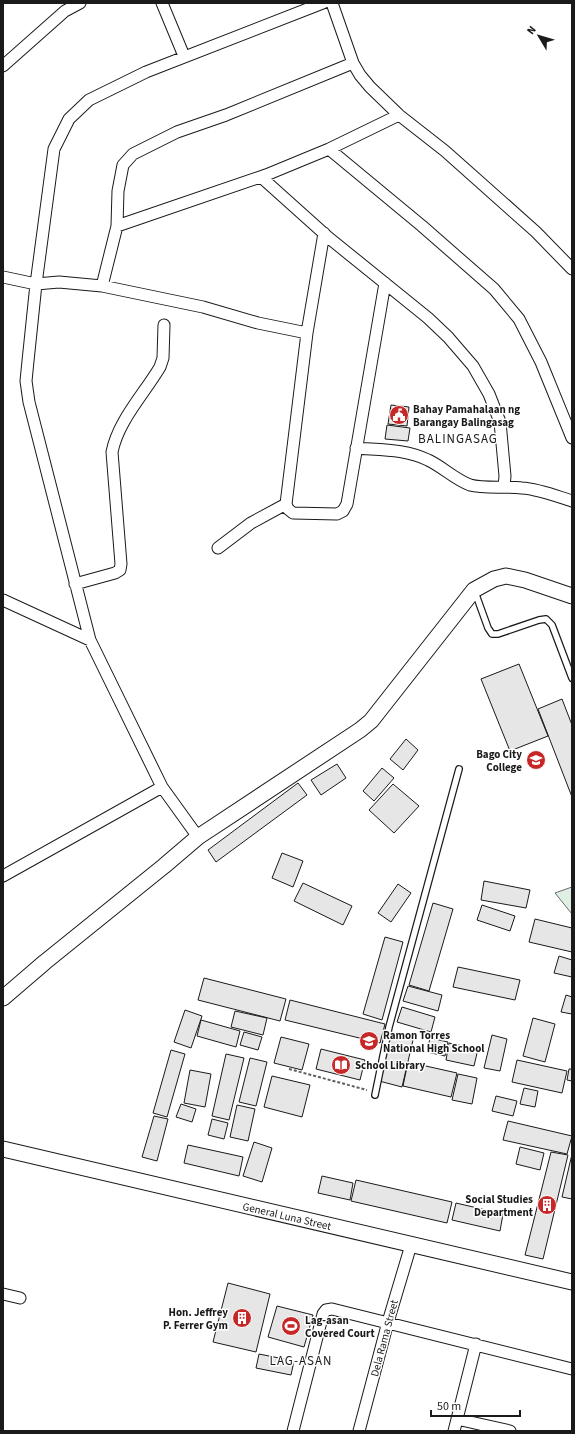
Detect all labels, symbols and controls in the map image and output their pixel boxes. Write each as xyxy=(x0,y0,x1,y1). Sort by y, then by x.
north arrow xyxy=(519,16,559,56)
text: N xyxy=(523,23,540,38)
place label: Bahay Pamahalaan ng Barangay Balingasag xyxy=(413,402,520,430)
public building icon: Bahay Pamahalaan ng Barangay Balingasag xyxy=(388,404,410,426)
district label: BALINGASAG xyxy=(418,430,498,448)
place label: Bago City College xyxy=(476,747,522,775)
school or university icon: Bago City College xyxy=(525,749,547,771)
place label: Ramon Torres National High School xyxy=(383,1028,485,1056)
school or university icon: Ramon Torres National High School xyxy=(358,1030,380,1052)
library icon: School Library xyxy=(330,1054,352,1076)
place label: School Library xyxy=(355,1058,425,1073)
place label: Social Studies Department xyxy=(465,1192,534,1220)
building icon: Social Studies Department xyxy=(536,1194,558,1216)
street label: General Luna Street xyxy=(241,1199,333,1234)
street label: Dela Rama Street xyxy=(367,1298,402,1378)
place label: Hon. Jeffrey P. Ferrer Gym xyxy=(163,1305,228,1333)
building icon: Hon. Jeffrey P. Ferrer Gym xyxy=(231,1307,253,1329)
place label: Lag-asan Covered Court xyxy=(305,1313,375,1341)
sports icon: Lag-asan Covered Court xyxy=(280,1315,302,1337)
district label: LAG-ASAN xyxy=(270,1352,332,1370)
scale bar xyxy=(431,1392,520,1418)
text: 50 m xyxy=(437,1398,461,1415)

